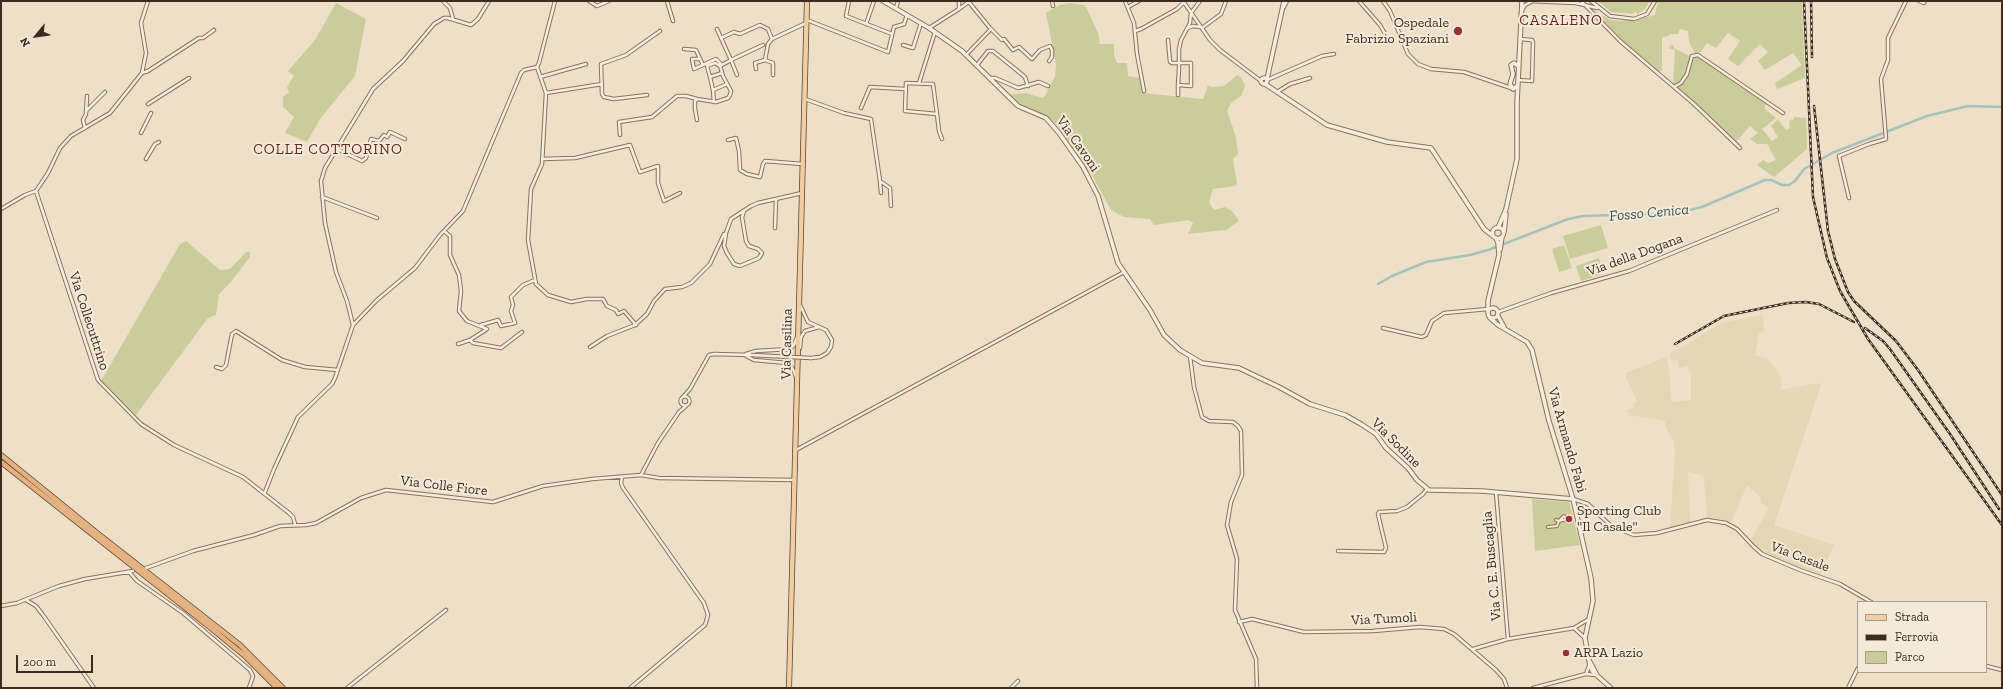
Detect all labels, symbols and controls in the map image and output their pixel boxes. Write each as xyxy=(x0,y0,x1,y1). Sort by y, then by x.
district label: CASALENO xyxy=(1519,12,1603,30)
place label: Ospedale Fabrizio Spaziani xyxy=(1346,15,1449,48)
north arrow xyxy=(16,16,56,56)
marker: Ospedale Fabrizio Spaziani xyxy=(1452,25,1464,37)
text: N xyxy=(17,35,33,49)
street label: Via Cavoni xyxy=(1053,113,1103,175)
district label: COLLE COTTORINO xyxy=(253,141,403,159)
water label: Fosso Cenica xyxy=(1608,201,1690,225)
street label: Via della Dogana xyxy=(1585,230,1685,280)
street label: Via Collecuttrino xyxy=(65,270,113,372)
street label: Via Casilina xyxy=(778,308,796,380)
street label: Via Armando Fabi xyxy=(1544,386,1590,494)
street label: Via Sodine xyxy=(1368,415,1424,471)
street label: Via Colle Fiore xyxy=(400,472,488,500)
place label: Sporting Club "Il Casale" xyxy=(1577,503,1661,536)
street label: Via C. E. Buscaglia xyxy=(1479,511,1505,621)
marker: Sporting Club "Il Casale" xyxy=(1564,514,1574,524)
street label: Via Casale xyxy=(1768,538,1832,576)
legend xyxy=(1857,601,1987,673)
street label: Via Tumoli xyxy=(1351,609,1417,629)
text: Strada xyxy=(1895,610,1929,624)
text: Ferrovia xyxy=(1895,630,1938,644)
place label: ARPA Lazio xyxy=(1574,645,1643,661)
scale bar xyxy=(18,647,95,673)
marker: ARPA Lazio xyxy=(1561,648,1571,658)
text: Parco xyxy=(1895,650,1924,664)
text: 200 m xyxy=(23,655,56,669)

